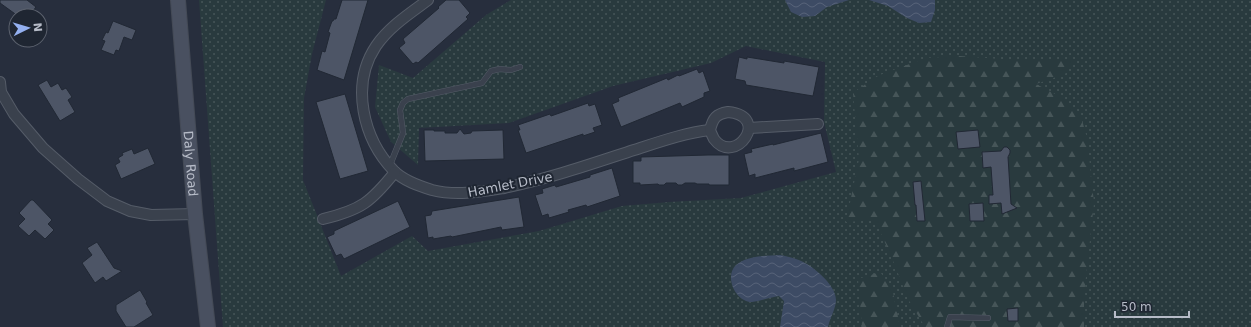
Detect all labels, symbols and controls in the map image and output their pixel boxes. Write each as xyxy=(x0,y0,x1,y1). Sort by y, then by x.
north arrow xyxy=(8,8,48,48)
text: N xyxy=(31,22,44,32)
street label: Daly Road xyxy=(180,130,201,197)
street label: Hamlet Drive xyxy=(467,169,554,200)
scale bar xyxy=(1115,293,1189,319)
text: 50 m xyxy=(1121,300,1152,314)

